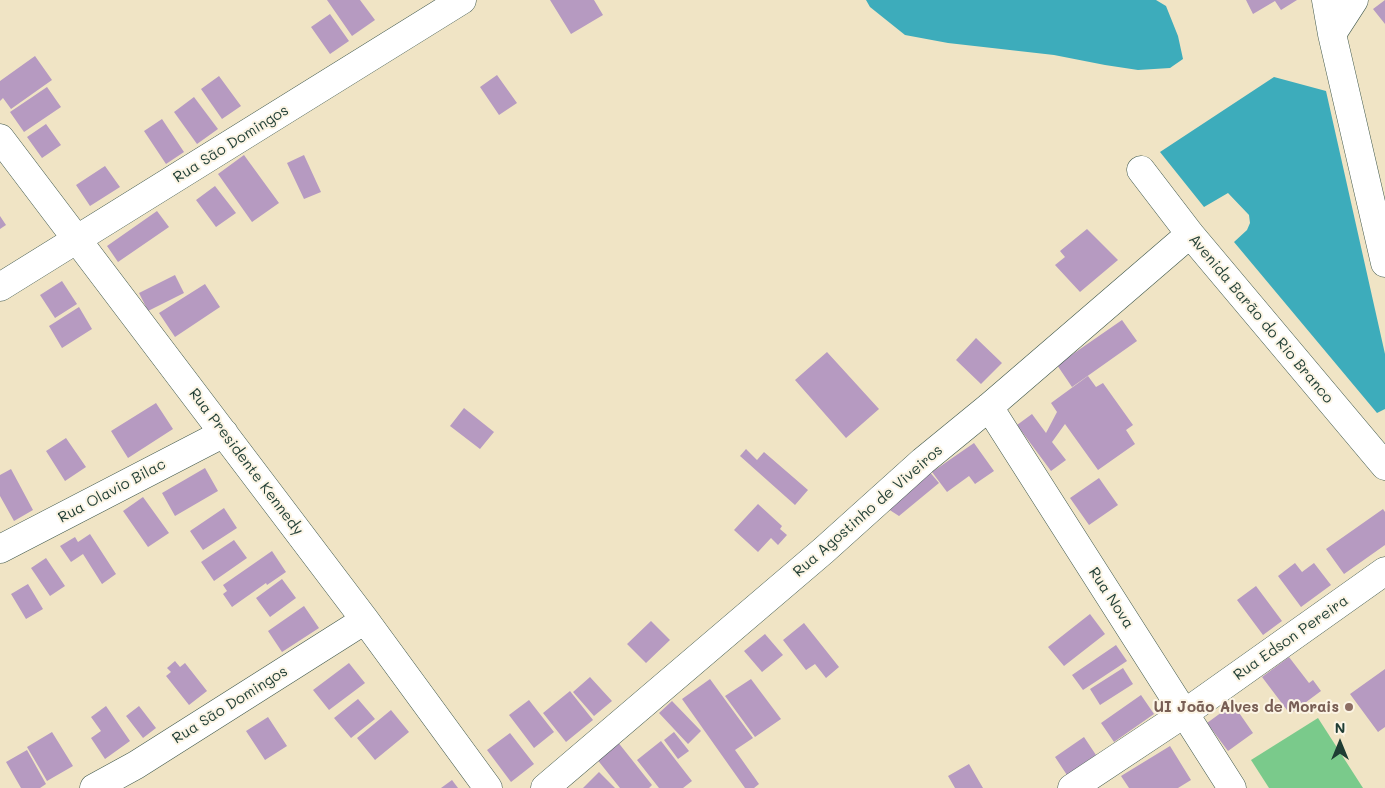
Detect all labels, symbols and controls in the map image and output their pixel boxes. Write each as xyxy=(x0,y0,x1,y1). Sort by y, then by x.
street label: Rua São Domingos xyxy=(170,101,292,187)
street label: Avenida Barão do Rio Branco xyxy=(1185,231,1337,407)
street label: Rua Presidente Kennedy xyxy=(185,385,307,539)
street label: Rua Agostinho de Viveiros xyxy=(790,441,946,581)
street label: Rua Olavio Bilac xyxy=(55,455,169,527)
street label: Rua Nova xyxy=(1085,564,1137,632)
street label: Rua Edson Pereira xyxy=(1230,592,1352,684)
street label: Rua São Domingos xyxy=(169,662,291,748)
place label: UI João Alves de Morais xyxy=(1153,698,1339,716)
marker: UI João Alves de Morais xyxy=(1343,701,1355,713)
north arrow xyxy=(1315,718,1365,768)
text: N xyxy=(1335,718,1345,737)

